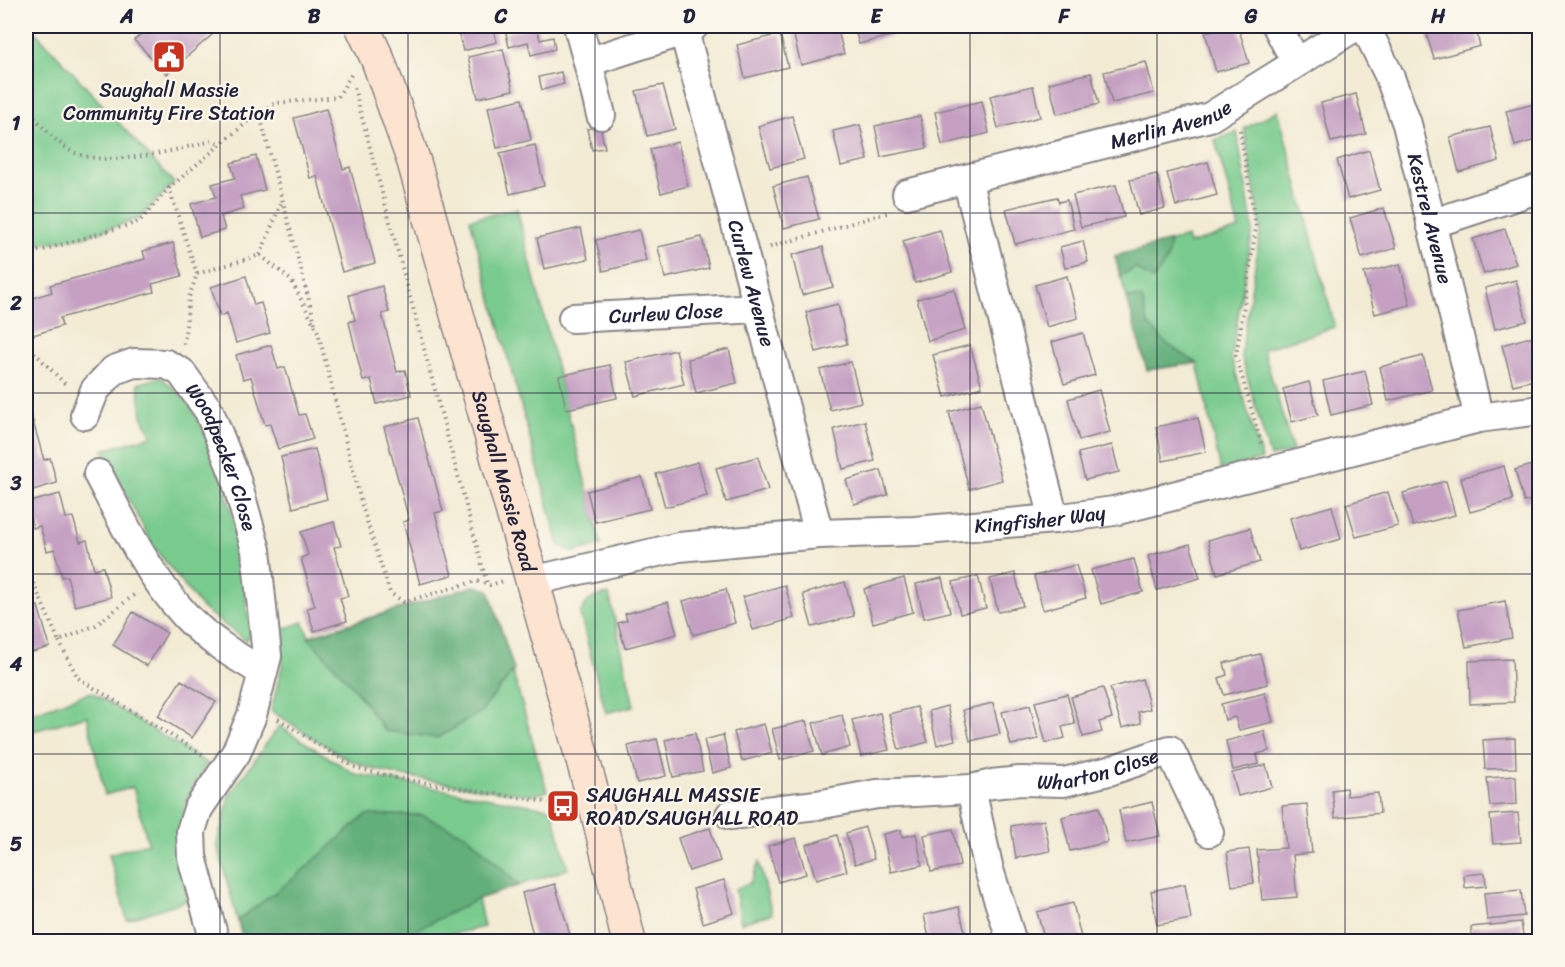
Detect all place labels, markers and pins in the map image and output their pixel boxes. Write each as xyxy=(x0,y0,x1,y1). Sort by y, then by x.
public building icon: Saughall Massie Community Fire Station xyxy=(151,39,187,75)
place label: Saughall Massie Community Fire Station xyxy=(63,73,275,131)
place label: SAUGHALL MASSIE ROAD/SAUGHALL ROAD xyxy=(586,778,798,836)
bus stop icon: SAUGHALL MASSIE ROAD/SAUGHALL ROAD xyxy=(545,788,581,824)

